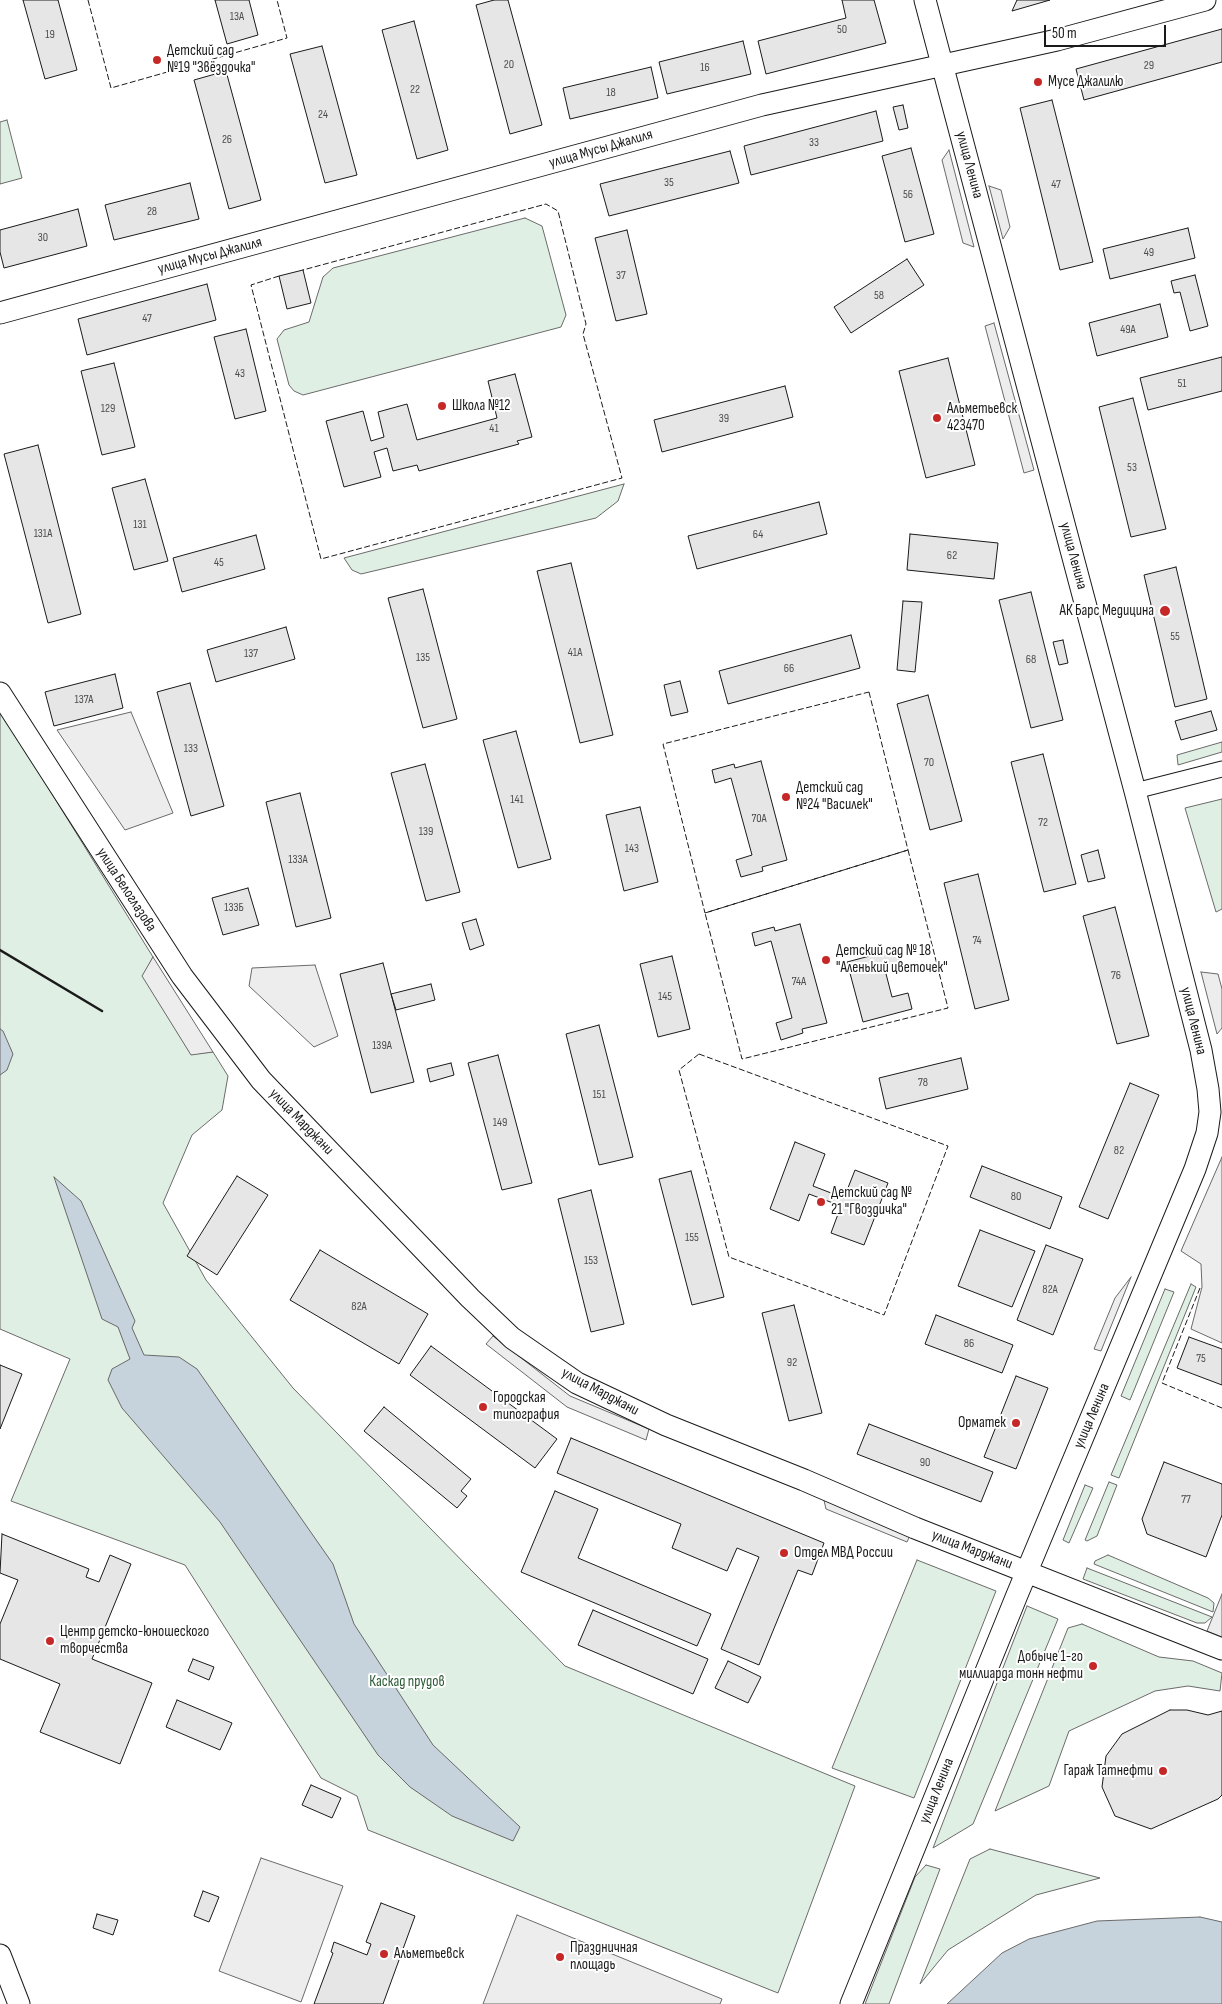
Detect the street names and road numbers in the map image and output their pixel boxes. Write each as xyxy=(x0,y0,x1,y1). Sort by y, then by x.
street label: улица Мусы Джалиля xyxy=(547,126,655,172)
street label: улица Ленина xyxy=(951,129,987,201)
street label: улица Мусы Джалиля xyxy=(156,233,264,279)
street label: улица Ленина xyxy=(1055,520,1091,592)
street label: улица Белоглазова xyxy=(92,845,160,935)
street label: улица Ленина xyxy=(1176,985,1210,1057)
street label: улица Марджани xyxy=(265,1085,337,1159)
street label: улица Марджани xyxy=(558,1364,642,1420)
street label: улица Ленина xyxy=(1070,1381,1114,1451)
street label: улица Марджани xyxy=(929,1526,1015,1574)
street label: улица Ленина xyxy=(916,1756,958,1826)

